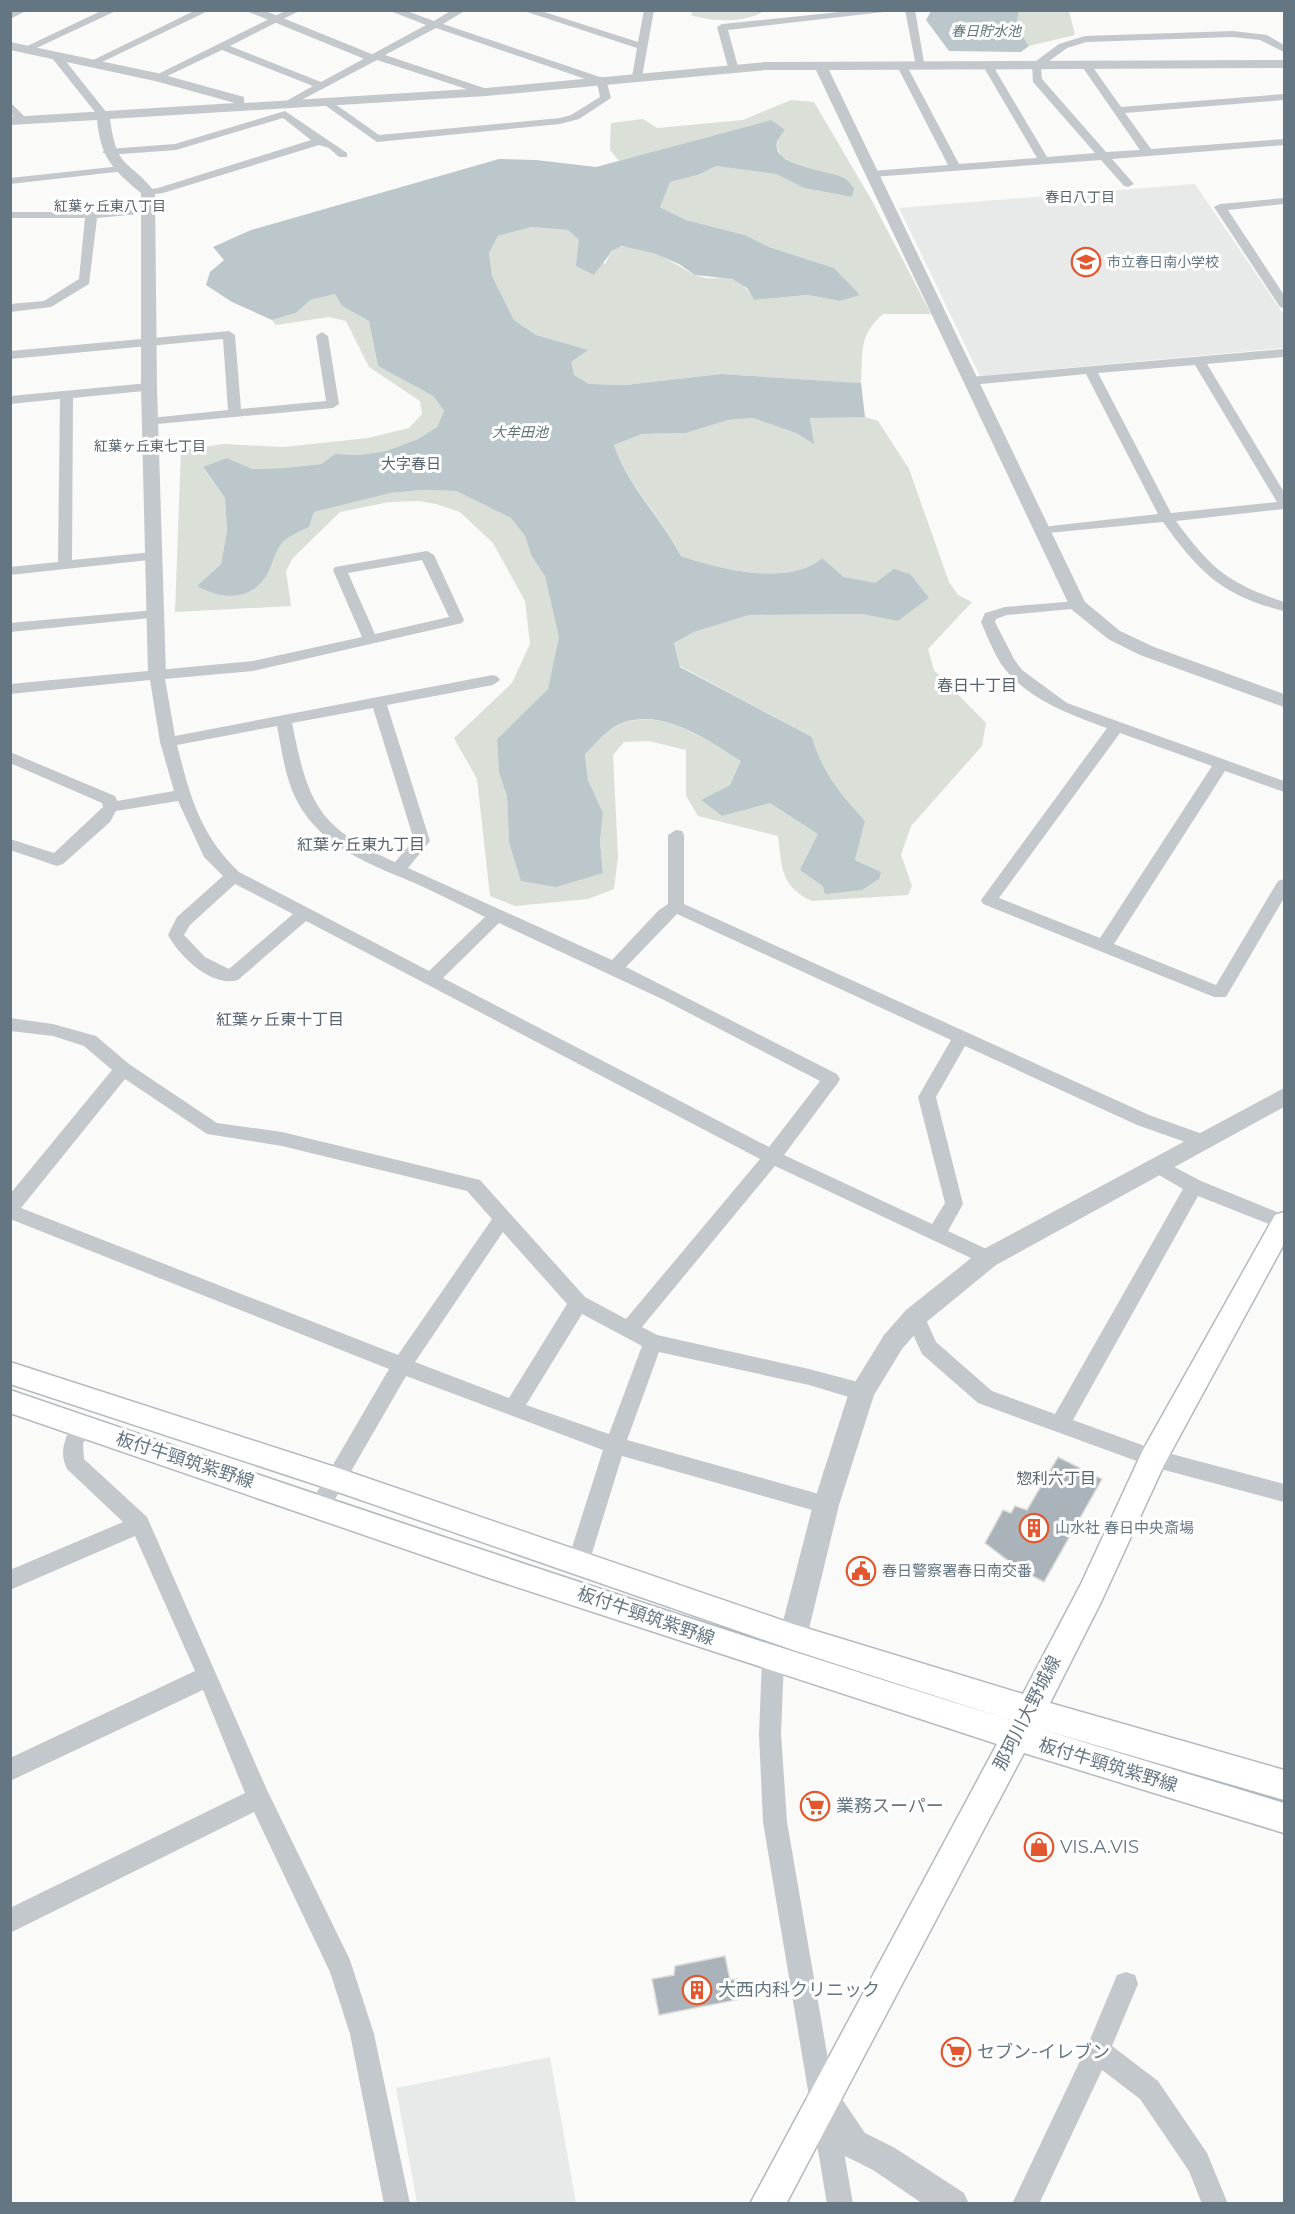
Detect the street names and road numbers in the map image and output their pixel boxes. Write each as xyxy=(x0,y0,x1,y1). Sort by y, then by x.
street label: 板付牛頸筑紫野線 xyxy=(113,1427,257,1493)
street label: 板付牛頸筑紫野線 xyxy=(574,1582,718,1650)
street label: 那珂川大野城線 xyxy=(989,1652,1065,1774)
street label: 板付牛頸筑紫野線 xyxy=(1036,1733,1180,1797)

